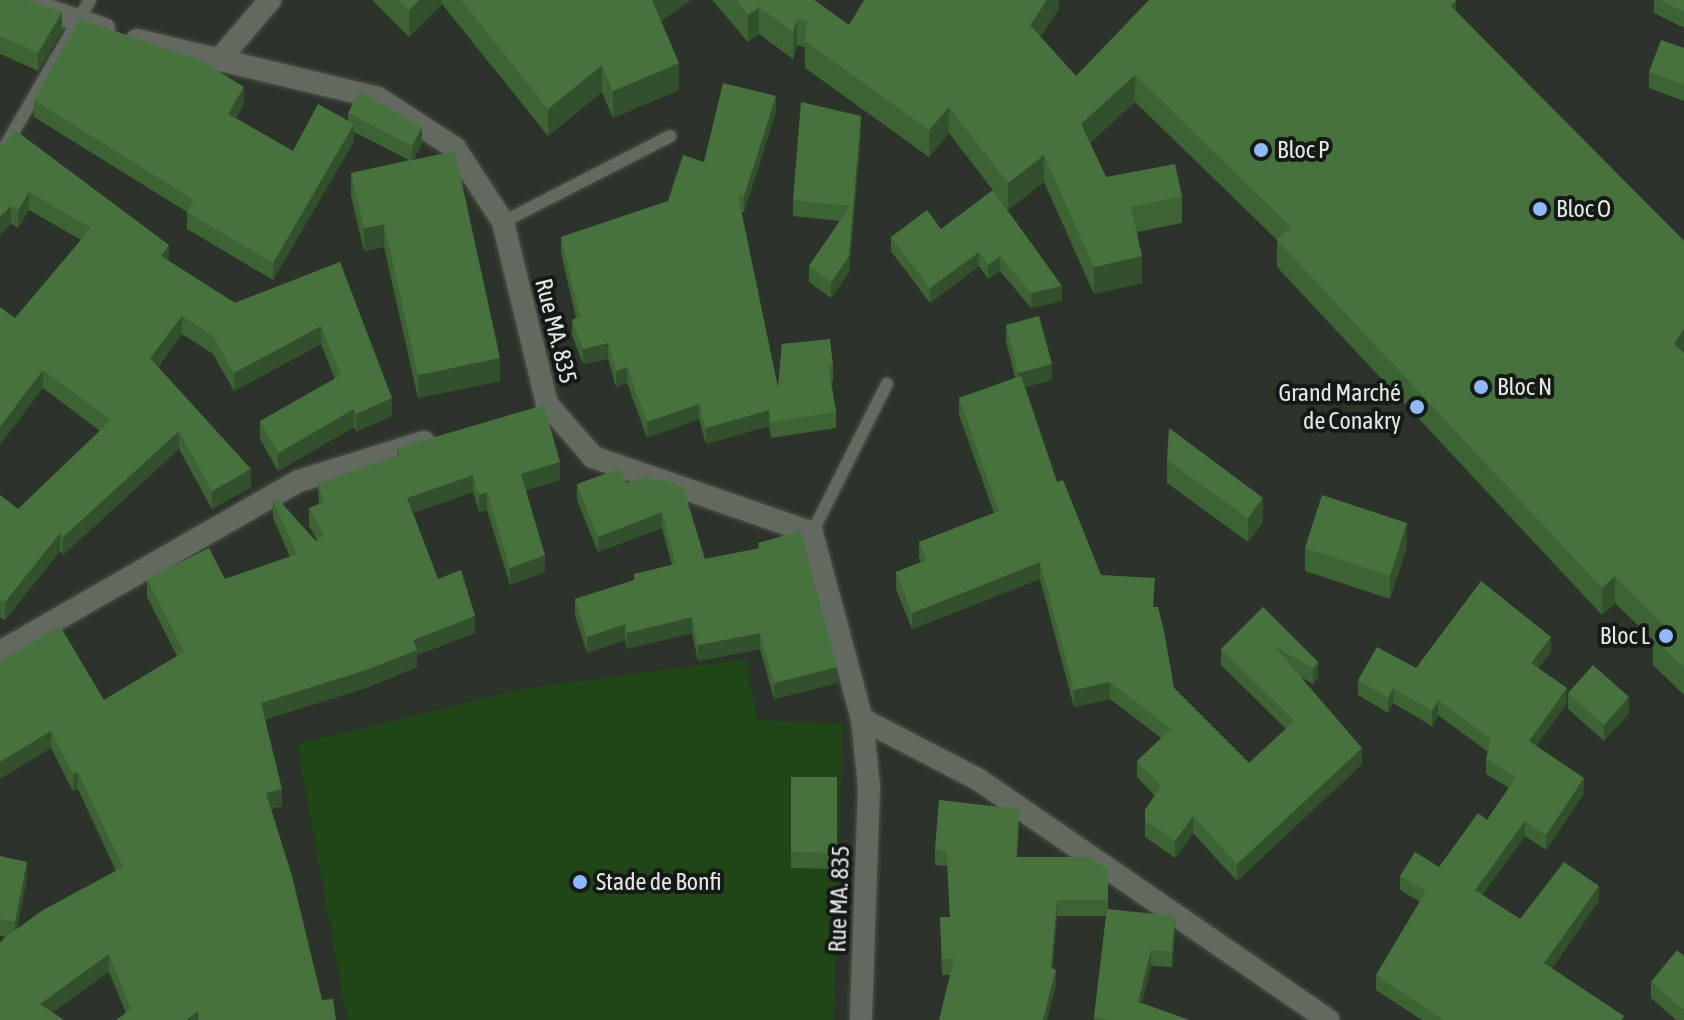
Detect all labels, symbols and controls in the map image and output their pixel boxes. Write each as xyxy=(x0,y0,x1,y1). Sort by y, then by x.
place label: Bloc P xyxy=(1277,136,1330,164)
marker: Bloc P xyxy=(1252,141,1270,159)
place label: Bloc O xyxy=(1556,195,1611,223)
marker: Bloc O xyxy=(1531,200,1549,218)
street label: Rue MA. 835 xyxy=(529,276,583,386)
place label: Bloc N xyxy=(1497,373,1552,401)
marker: Bloc N xyxy=(1472,378,1490,396)
place label: Grand Marché de Conakry xyxy=(1278,379,1401,435)
marker: Grand Marché de Conakry xyxy=(1408,398,1426,416)
place label: Bloc L xyxy=(1600,622,1650,650)
marker: Bloc L xyxy=(1657,627,1675,645)
street label: Rue MA. 835 xyxy=(823,845,855,953)
place label: Stade de Bonfi xyxy=(596,868,722,896)
marker: Stade de Bonfi xyxy=(571,873,589,891)

